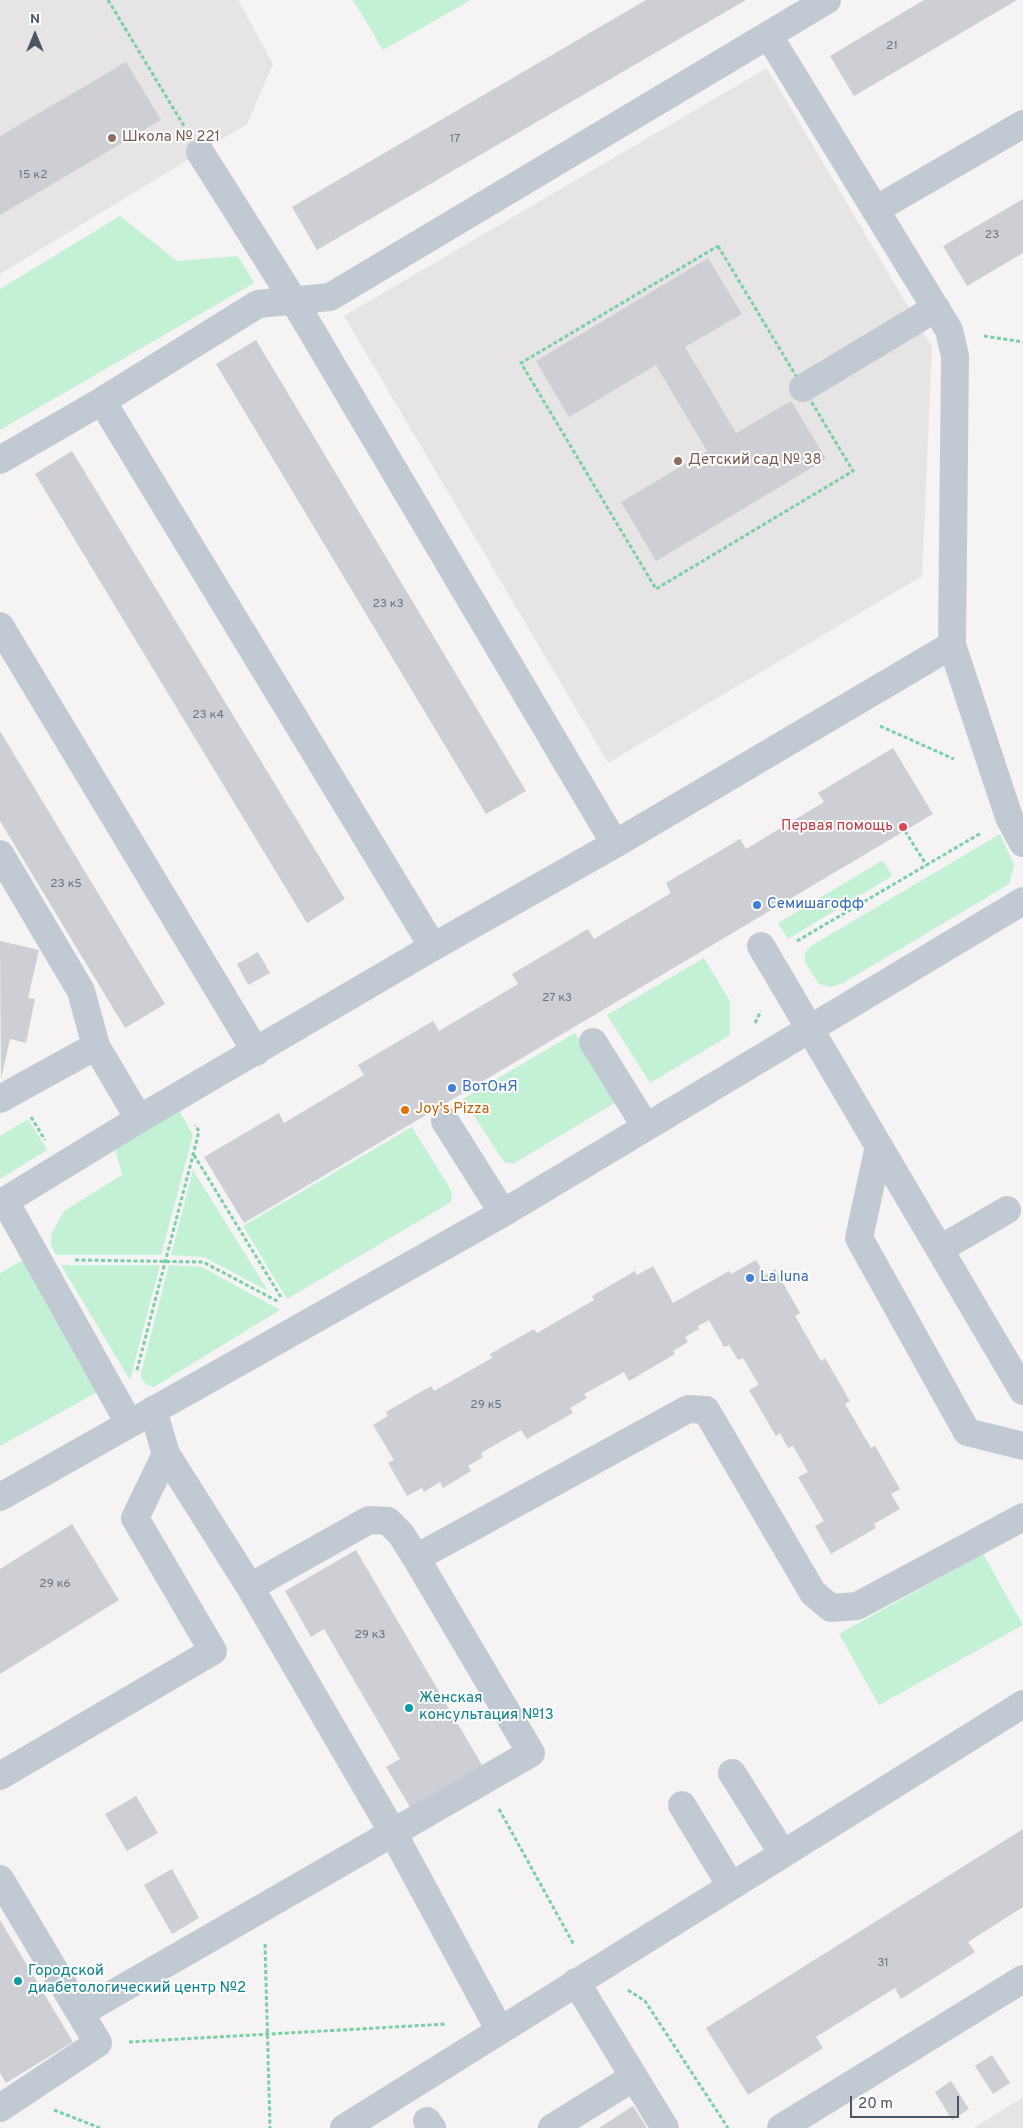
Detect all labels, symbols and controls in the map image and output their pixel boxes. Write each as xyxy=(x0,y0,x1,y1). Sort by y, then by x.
north arrow xyxy=(10,10,60,60)
text: N xyxy=(30,11,40,28)
house number: 21 xyxy=(886,40,898,54)
place label: Школа № 221 xyxy=(122,129,220,147)
marker: Школа № 221 xyxy=(106,132,118,144)
house number: 17 xyxy=(450,133,460,147)
house number: 15 к2 xyxy=(19,169,47,183)
house number: 23 xyxy=(985,229,999,243)
place label: Детский сад № 38 xyxy=(688,452,822,470)
marker: Детский сад № 38 xyxy=(672,455,684,467)
house number: 23 к3 xyxy=(372,598,404,612)
house number: 23 к4 xyxy=(192,709,224,723)
place label: Первая помощь xyxy=(781,818,893,836)
marker: Первая помощь xyxy=(897,821,909,833)
house number: 23 к5 xyxy=(50,878,82,892)
place label: Семишагофф xyxy=(767,896,864,914)
marker: Семишагофф xyxy=(751,899,763,911)
house number: 27 к3 xyxy=(542,992,572,1006)
place label: ВотОнЯ xyxy=(462,1079,518,1097)
marker: ВотОнЯ xyxy=(446,1082,458,1094)
place label: Joy's Pizza xyxy=(415,1101,489,1119)
marker: Joy's Pizza xyxy=(399,1104,411,1116)
place label: La luna xyxy=(760,1269,809,1287)
marker: La luna xyxy=(744,1272,756,1284)
house number: 29 к5 xyxy=(470,1399,502,1413)
house number: 29 к6 xyxy=(39,1578,71,1592)
house number: 29 к3 xyxy=(354,1629,386,1643)
place label: Женская консультация №13 xyxy=(419,1690,554,1725)
marker: Женская консультация №13 xyxy=(403,1702,415,1714)
house number: 31 xyxy=(877,1957,889,1971)
place label: Городской диабетологический центр №2 xyxy=(28,1963,246,1998)
marker: Городской диабетологический центр №2 xyxy=(12,1975,24,1987)
scale bar xyxy=(853,2086,962,2118)
text: 20 m xyxy=(858,2095,893,2114)

